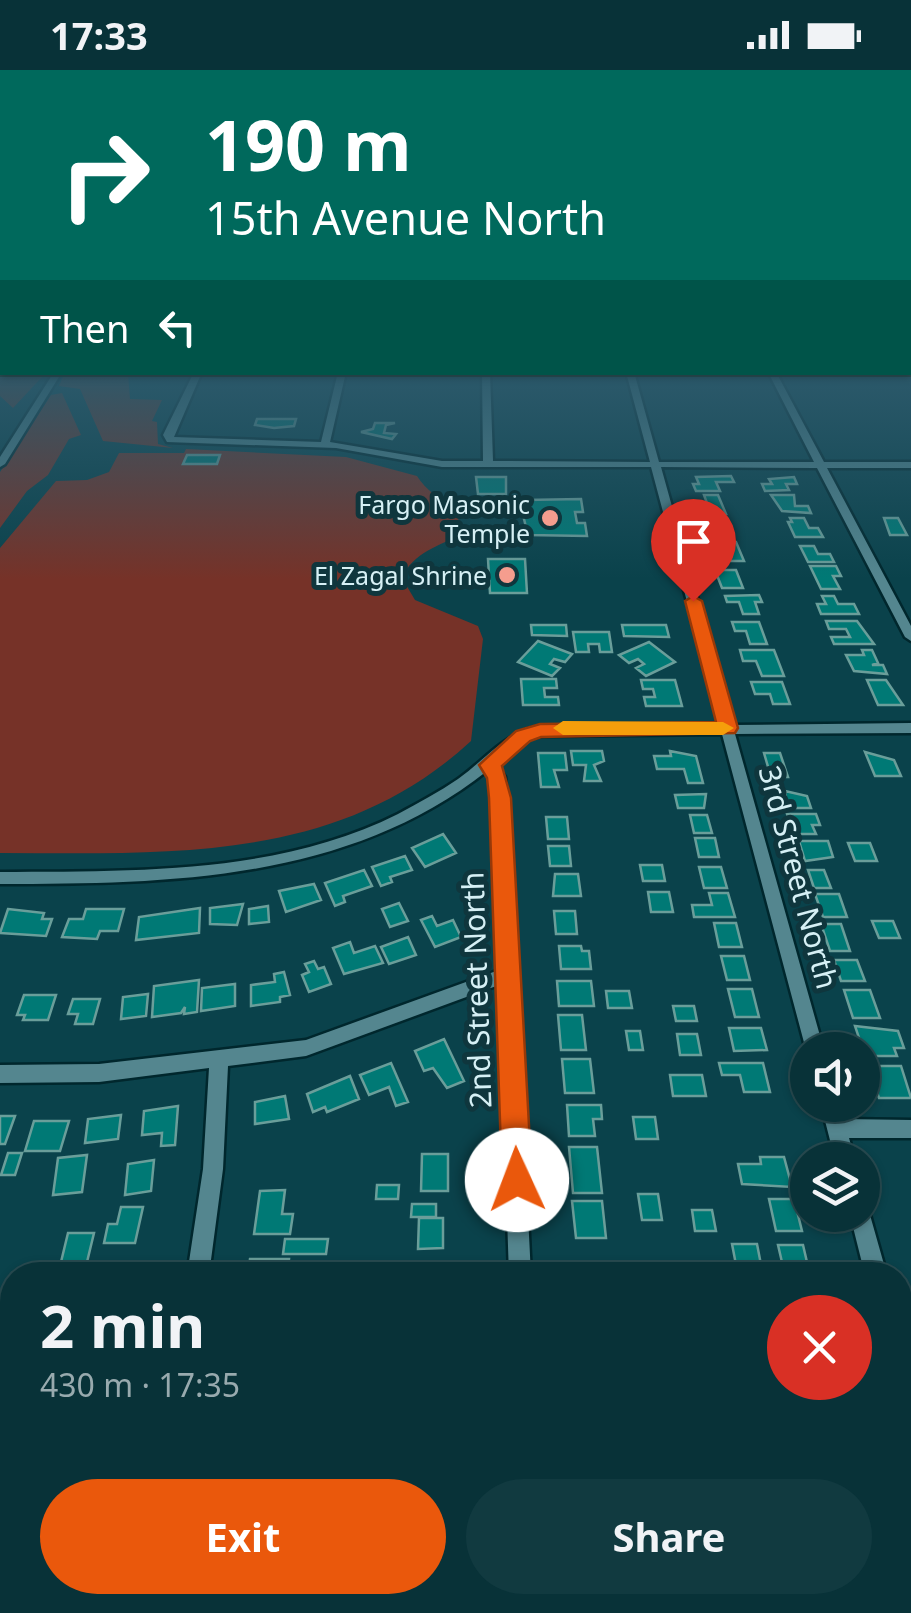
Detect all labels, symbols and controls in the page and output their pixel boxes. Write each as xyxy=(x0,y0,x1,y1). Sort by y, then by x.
text: 17:33 xyxy=(50,9,148,61)
text: 190 m xyxy=(205,96,412,192)
icon: right xyxy=(40,110,170,240)
text: 15th Avenue North xyxy=(205,187,606,248)
icon: left xyxy=(150,300,205,355)
text: Then xyxy=(40,302,130,354)
place label: Fargo Masonic Temple xyxy=(358,487,530,550)
pin xyxy=(651,499,736,602)
marker: Fargo Masonic Temple xyxy=(539,507,561,529)
icon: arrive xyxy=(666,514,721,569)
place label: El Zagal Shrine xyxy=(314,558,487,592)
marker: El Zagal Shrine xyxy=(496,564,518,586)
street label: 3rd Street North xyxy=(750,761,848,993)
street label: 2nd Street North xyxy=(451,871,501,1109)
map controls xyxy=(790,1032,880,1232)
button: sound xyxy=(790,1032,880,1122)
position arrow xyxy=(465,1128,569,1232)
button: layers xyxy=(790,1142,880,1232)
text: 2 min xyxy=(40,1284,205,1366)
button: close xyxy=(767,1295,872,1400)
text: 430 m · 17:35 xyxy=(40,1363,240,1406)
button: Exit xyxy=(40,1479,446,1594)
button: Share xyxy=(466,1479,872,1594)

